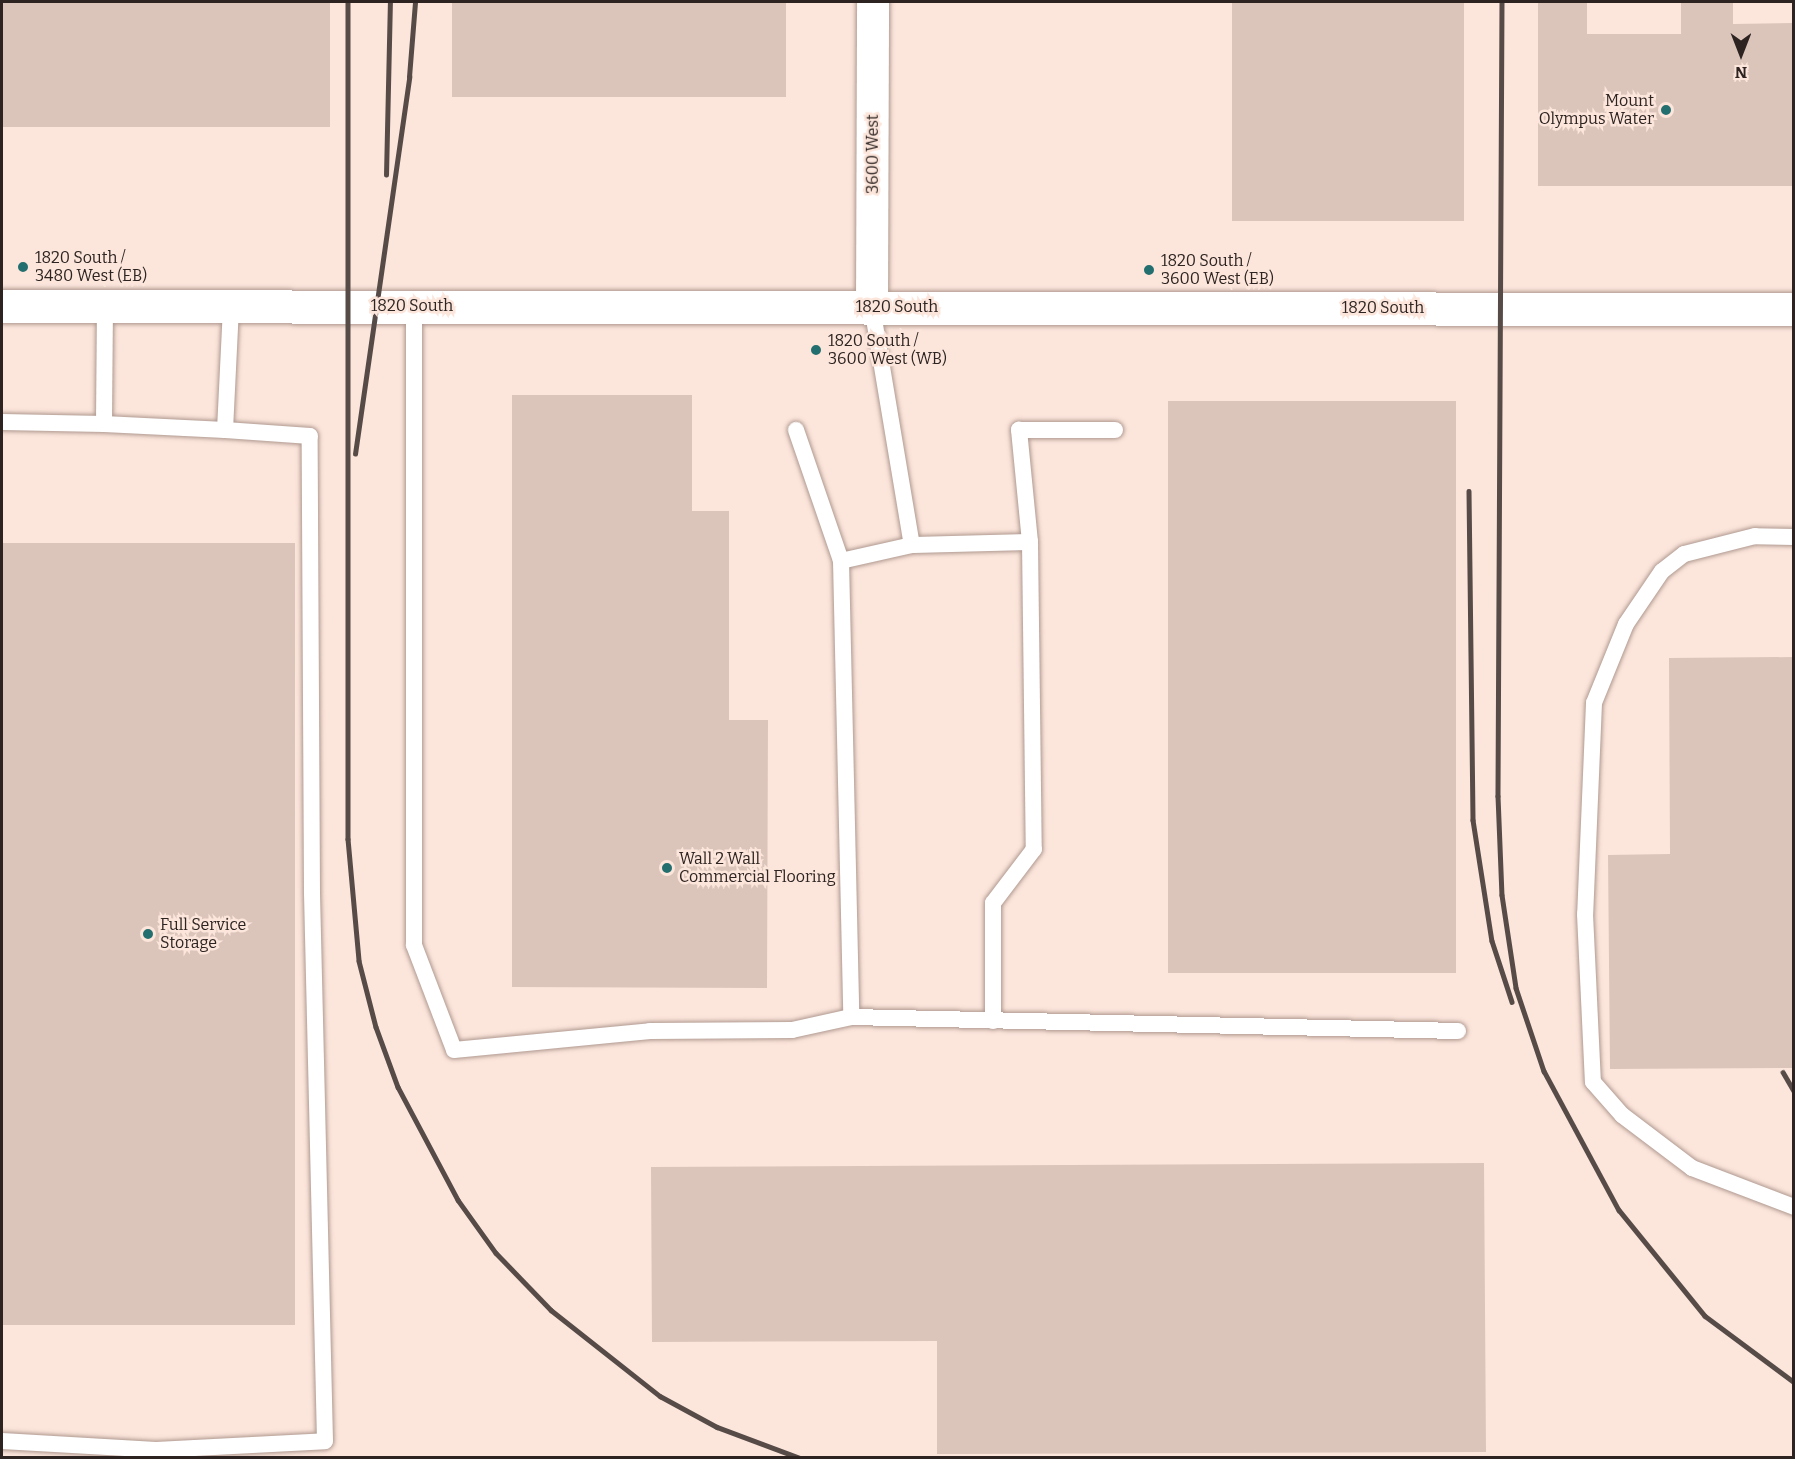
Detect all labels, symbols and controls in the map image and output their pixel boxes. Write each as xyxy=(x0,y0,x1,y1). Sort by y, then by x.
north arrow xyxy=(1711,24,1771,84)
text: N xyxy=(1735,63,1747,82)
place label: Mount Olympus Water xyxy=(1539,91,1654,129)
marker: Mount Olympus Water xyxy=(1659,103,1673,117)
street label: 3600 West xyxy=(863,114,883,194)
place label: 1820 South / 3480 West (EB) xyxy=(35,248,147,286)
place label: 1820 South / 3600 West (EB) xyxy=(1161,251,1274,289)
marker: 1820 South / 3480 West (EB) xyxy=(16,260,30,274)
marker: 1820 South / 3600 West (EB) xyxy=(1142,263,1156,277)
street label: 1820 South xyxy=(371,296,453,316)
street label: 1820 South xyxy=(856,297,938,317)
street label: 1820 South xyxy=(1342,298,1424,318)
place label: 1820 South / 3600 West (WB) xyxy=(828,331,947,369)
marker: 1820 South / 3600 West (WB) xyxy=(809,343,823,357)
place label: Wall 2 Wall Commercial Flooring xyxy=(679,849,836,887)
marker: Wall 2 Wall Commercial Flooring xyxy=(660,861,674,875)
place label: Full Service Storage xyxy=(160,915,246,953)
marker: Full Service Storage xyxy=(141,927,155,941)

